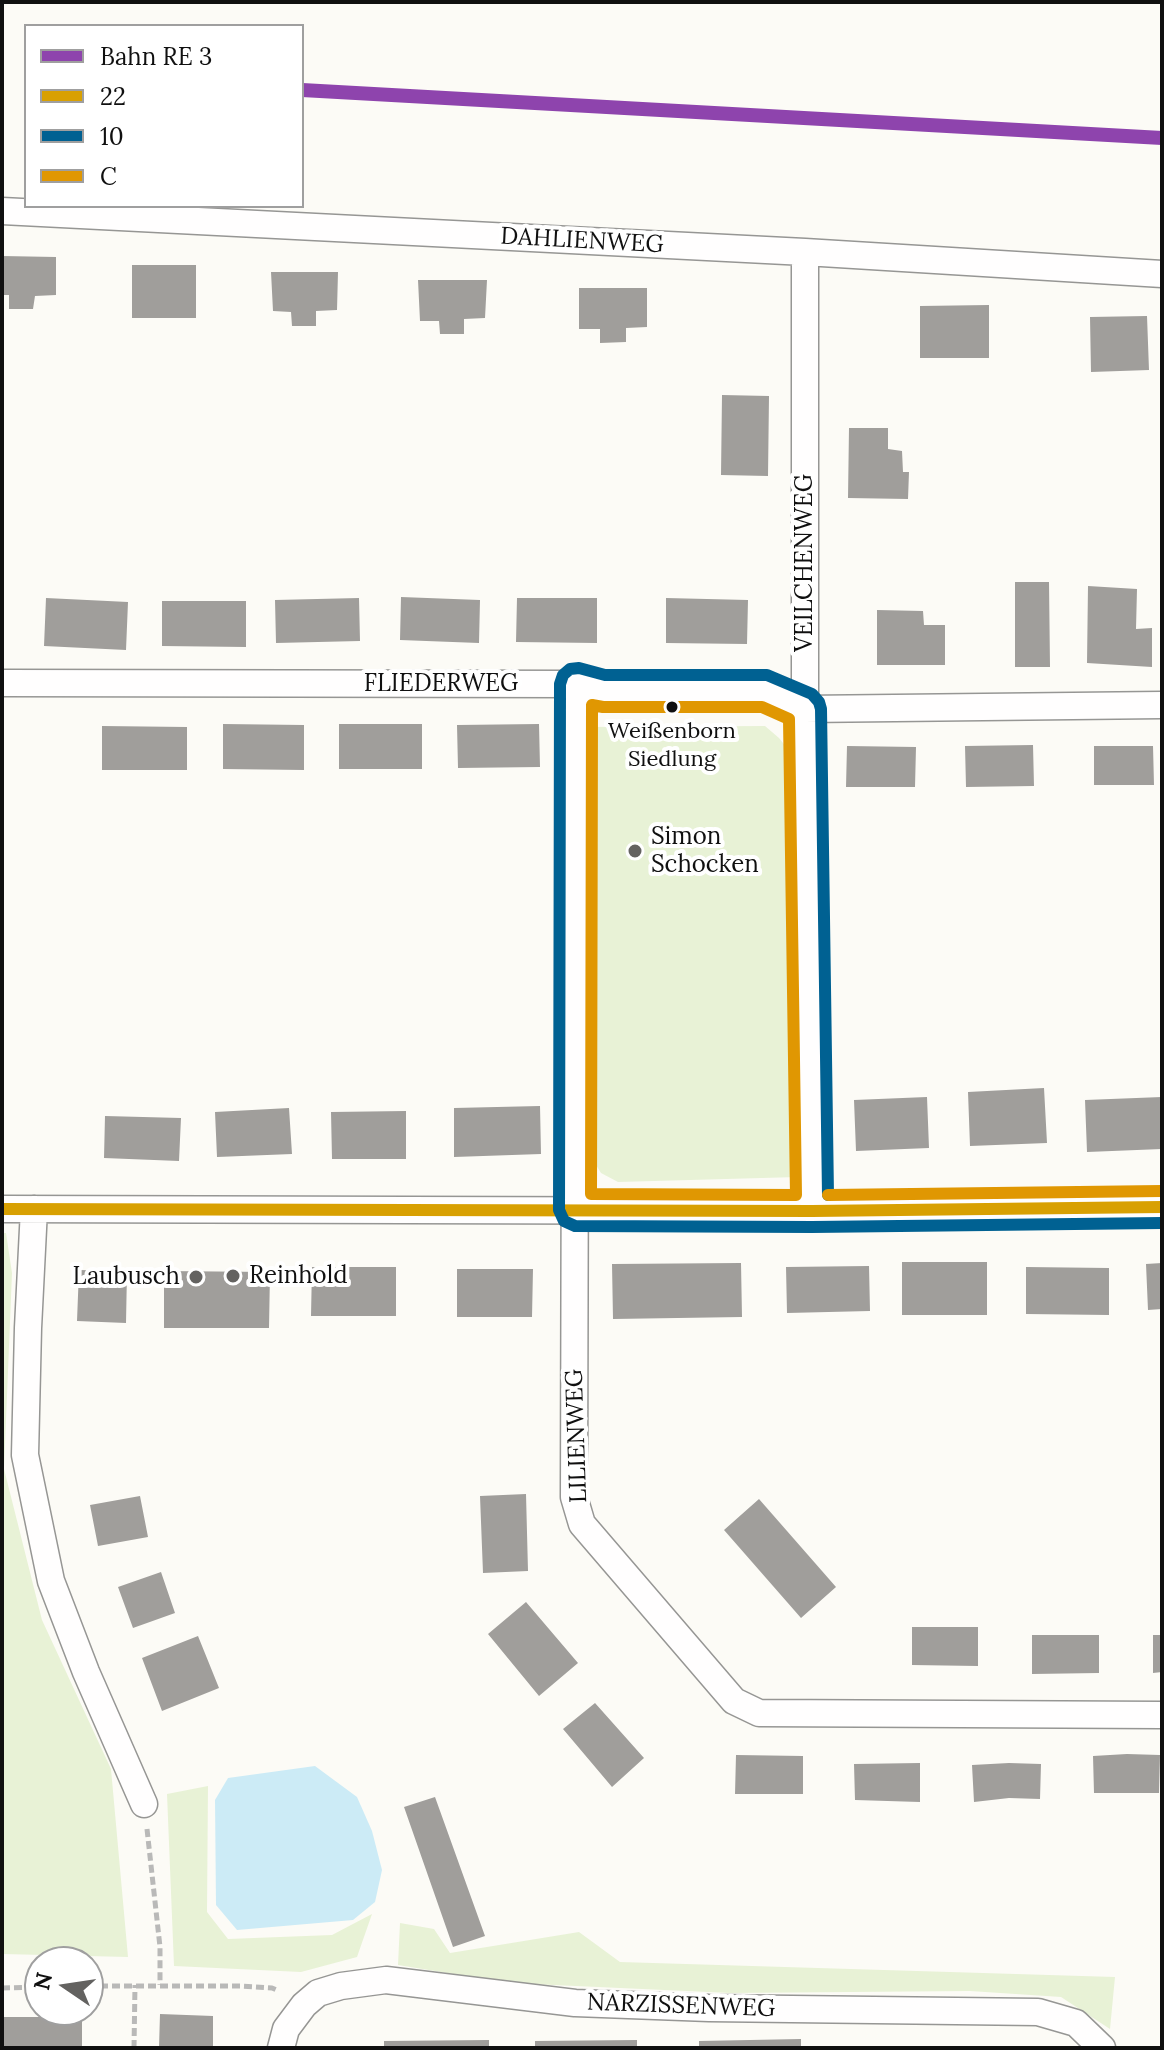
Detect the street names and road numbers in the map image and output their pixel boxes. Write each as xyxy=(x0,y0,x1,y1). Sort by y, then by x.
street label: DAHLIENWEG xyxy=(500,222,664,260)
street label: VEILCHENWEG xyxy=(791,474,819,652)
street label: FLIEDERWEG xyxy=(364,670,518,698)
street label: LILIENWEG xyxy=(560,1368,594,1504)
street label: NARZISSENWEG xyxy=(586,1988,776,2024)

